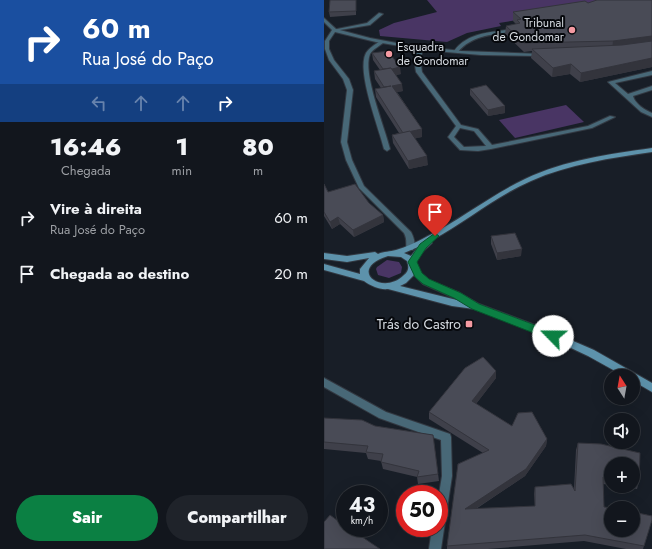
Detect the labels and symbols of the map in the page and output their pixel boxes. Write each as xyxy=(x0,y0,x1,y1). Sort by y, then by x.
place label: Tribunal de Gondomar xyxy=(493,14,565,46)
marker: Tribunal de Gondomar xyxy=(567,25,577,35)
place label: Esquadra de Gondomar xyxy=(397,38,469,70)
marker: Esquadra de Gondomar xyxy=(384,49,394,59)
pin xyxy=(418,195,452,236)
place label: Trás do Castro xyxy=(377,314,461,334)
position arrow xyxy=(532,315,574,357)
marker: Trás do Castro xyxy=(464,319,474,329)
north arrow xyxy=(604,369,640,405)
speed limit sign: 50 xyxy=(396,485,448,537)

